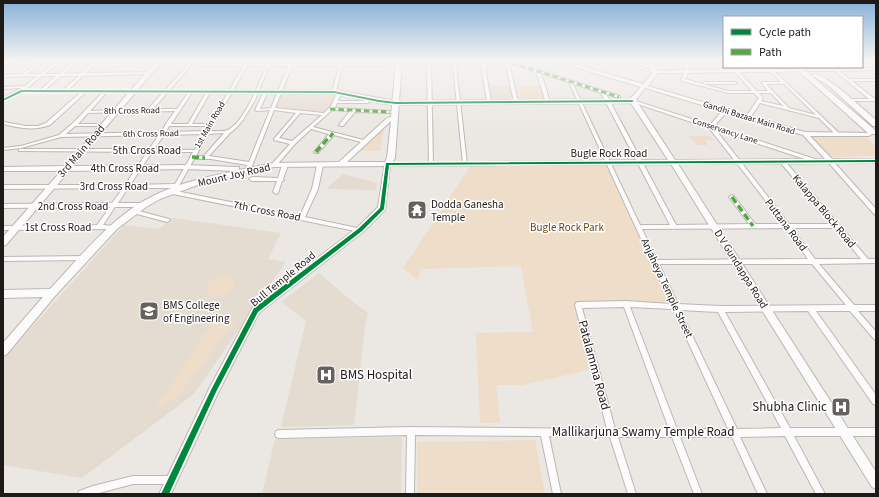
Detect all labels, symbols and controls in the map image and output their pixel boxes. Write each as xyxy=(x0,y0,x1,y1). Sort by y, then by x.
legend xyxy=(723,16,863,68)
text: Cycle path xyxy=(759,24,811,41)
text: Path xyxy=(759,44,782,61)
street label: Gandhi Bazaar Main Road xyxy=(701,98,797,138)
street label: 1st Main Road xyxy=(191,99,229,151)
street label: 8th Cross Road xyxy=(104,104,160,118)
street label: Conservancy Lane xyxy=(690,114,760,148)
street label: 3rd Main Road xyxy=(54,121,108,181)
street label: 6th Cross Road xyxy=(123,127,179,141)
street label: 5th Cross Road xyxy=(113,143,181,158)
street label: Bugle Rock Road xyxy=(571,146,647,161)
street label: Mount Joy Road xyxy=(196,159,272,191)
street label: 4th Cross Road xyxy=(91,161,159,176)
street label: Kalappa Block Road xyxy=(789,171,859,251)
street label: 3rd Cross Road xyxy=(80,179,148,194)
street label: Puttana Road xyxy=(761,196,811,254)
street label: 7th Cross Road xyxy=(232,197,302,225)
place label: Dodda Ganesha Temple xyxy=(431,197,504,225)
street label: 2nd Cross Road xyxy=(38,199,108,214)
temple icon: Dodda Ganesha Temple xyxy=(406,199,428,221)
street label: 1st Cross Road xyxy=(25,220,91,235)
park label: Bugle Rock Park xyxy=(530,220,604,235)
street label: D V Gundappa Road xyxy=(711,227,771,311)
street label: Anjaheya Temple Street xyxy=(637,236,697,340)
street label: Bull Temple Road xyxy=(247,248,319,310)
place label: BMS College of Engineering xyxy=(163,298,230,326)
school or university icon: BMS College of Engineering xyxy=(138,300,160,322)
street label: Patalamma Road xyxy=(573,318,615,412)
hospital icon: BMS Hospital xyxy=(315,364,337,386)
place label: BMS Hospital xyxy=(340,366,412,384)
hospital icon: Shubha Clinic xyxy=(830,396,852,418)
place label: Shubha Clinic xyxy=(752,398,827,416)
street label: Mallikarjuna Swamy Temple Road xyxy=(552,423,734,441)

